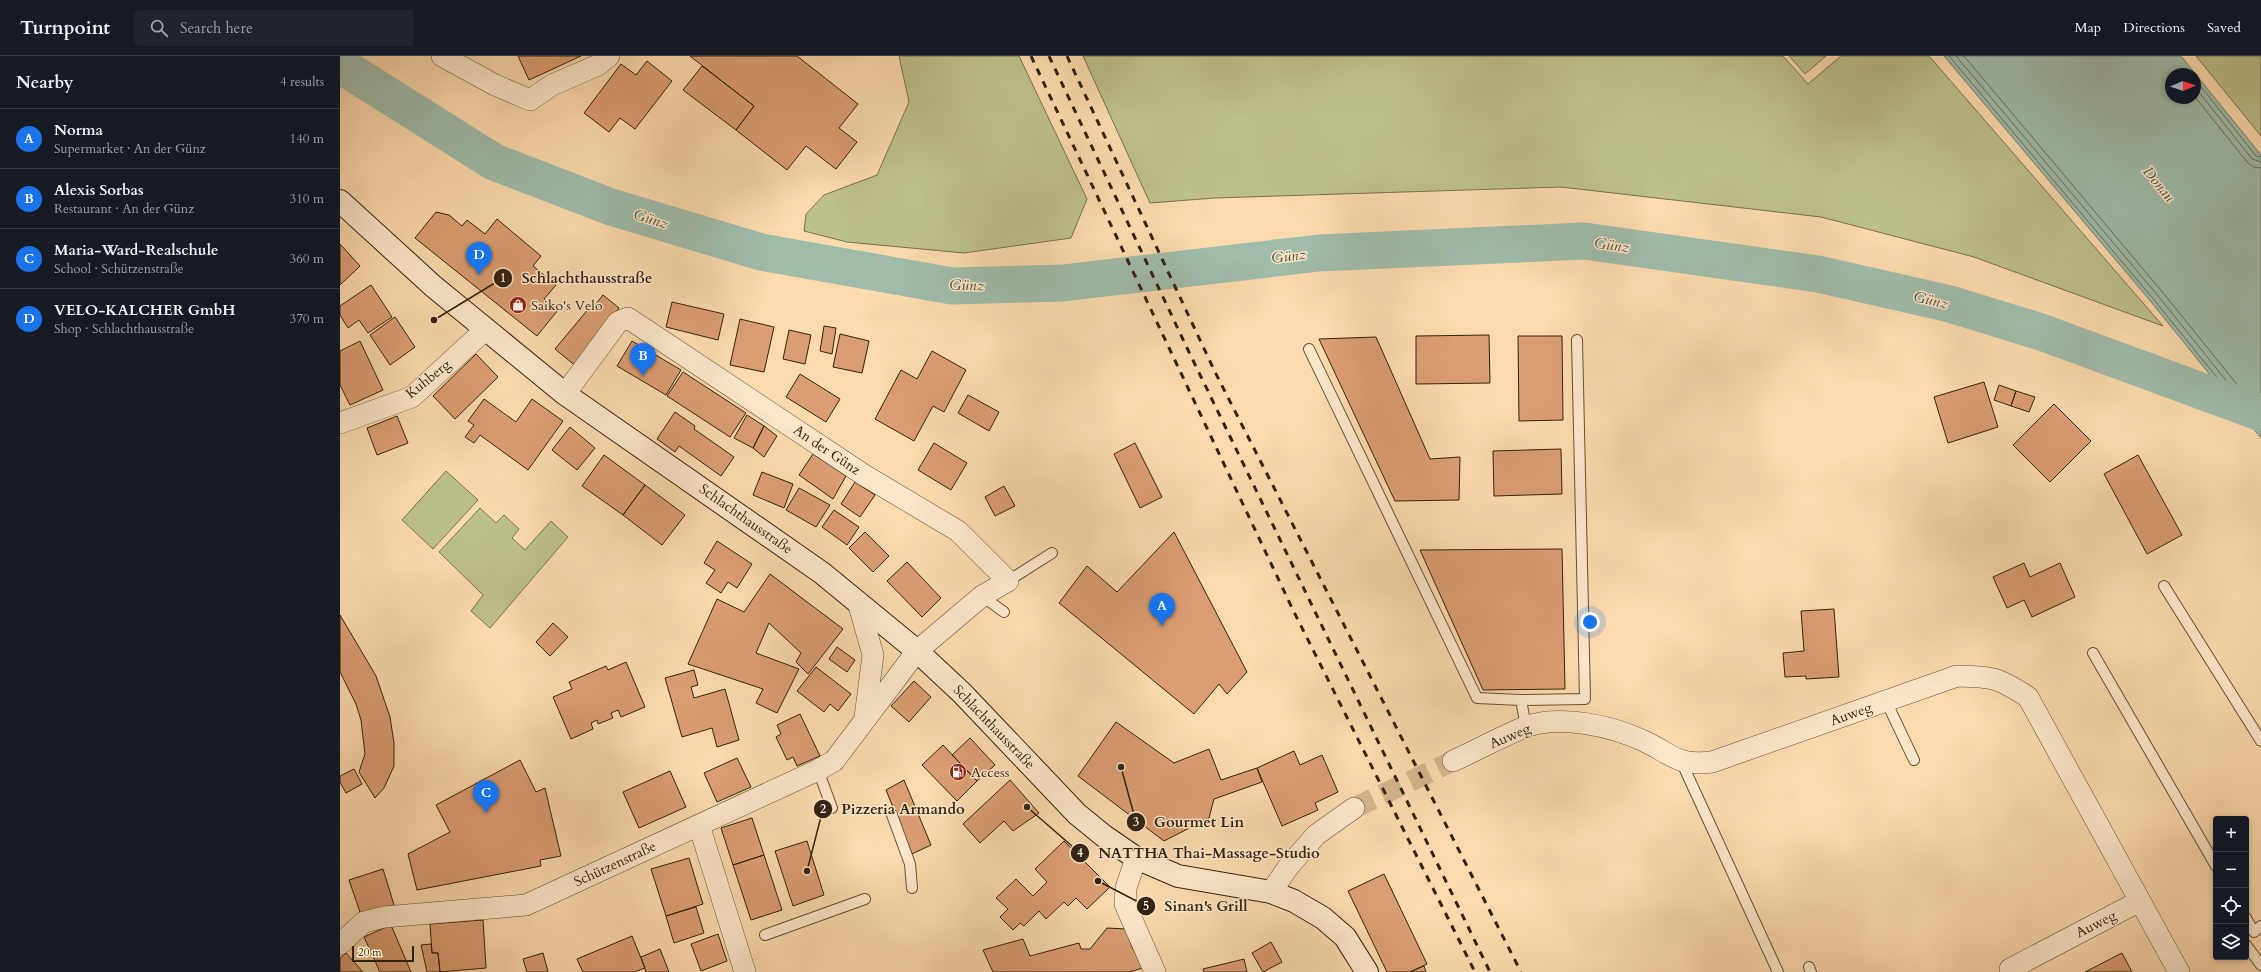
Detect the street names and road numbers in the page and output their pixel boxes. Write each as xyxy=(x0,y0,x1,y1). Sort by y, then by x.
street label: Kuhberg xyxy=(402,355,455,403)
street label: An der Günz xyxy=(790,421,865,480)
street label: Schlachthausstraße xyxy=(695,480,797,558)
street label: Schlachthausstraße xyxy=(949,681,1039,773)
street label: Auweg xyxy=(1828,698,1875,730)
street label: Auweg xyxy=(1486,719,1534,753)
street label: Schützenstraße xyxy=(571,837,659,891)
street label: Auweg xyxy=(2072,906,2120,942)

